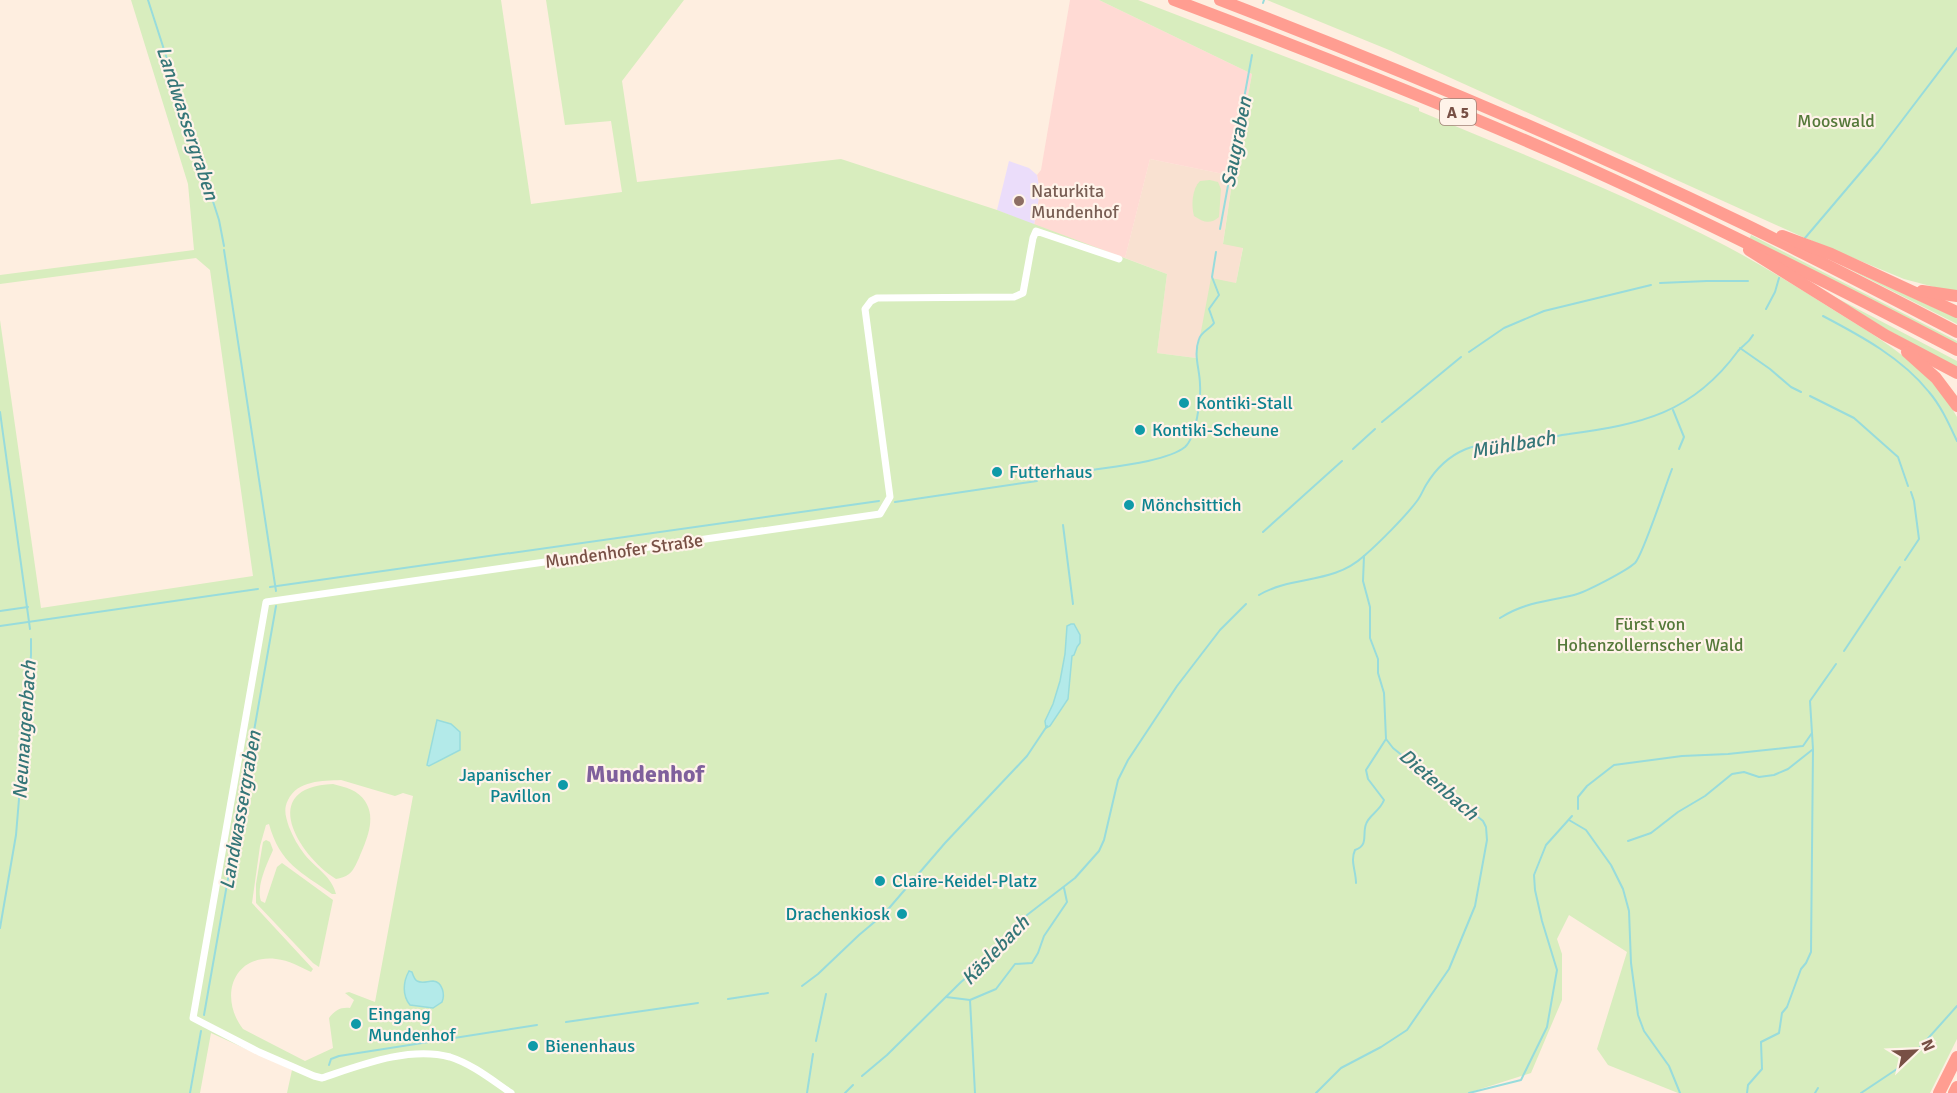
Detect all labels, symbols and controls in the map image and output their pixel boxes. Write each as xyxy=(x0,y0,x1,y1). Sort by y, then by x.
water label: Landwassergraben xyxy=(151,43,225,204)
water label: Saugraben xyxy=(1215,94,1258,189)
road number: A 5 xyxy=(1440,99,1476,125)
park label: Mooswald xyxy=(1797,110,1875,132)
place label: Naturkita Mundenhof xyxy=(1031,180,1120,223)
marker: Naturkita Mundenhof xyxy=(1012,194,1026,208)
place label: Kontiki-Stall xyxy=(1196,392,1293,414)
marker: Kontiki-Stall xyxy=(1177,396,1191,410)
place label: Kontiki-Scheune xyxy=(1152,419,1279,441)
marker: Kontiki-Scheune xyxy=(1133,423,1147,437)
water label: Mühlbach xyxy=(1469,425,1558,464)
place label: Futterhaus xyxy=(1009,461,1093,483)
marker: Futterhaus xyxy=(990,465,1004,479)
place label: Mönchsittich xyxy=(1141,494,1242,516)
marker: Mönchsittich xyxy=(1122,498,1136,512)
street label: Mundenhofer Straße xyxy=(544,529,704,573)
park label: Fürst von Hohenzollernscher Wald xyxy=(1556,613,1744,656)
water label: Neunaugenbach xyxy=(7,659,42,800)
water label: Landwassergraben xyxy=(214,728,267,891)
water label: Dietenbach xyxy=(1394,743,1484,826)
district label: Mundenhof xyxy=(586,759,706,789)
place label: Japanischer Pavillon xyxy=(459,764,551,807)
marker: Japanischer Pavillon xyxy=(556,778,570,792)
place label: Claire-Keidel-Platz xyxy=(892,870,1037,892)
marker: Claire-Keidel-Platz xyxy=(873,874,887,888)
place label: Drachenkiosk xyxy=(786,903,890,925)
marker: Drachenkiosk xyxy=(895,907,909,921)
water label: Käslebach xyxy=(956,909,1035,990)
place label: Eingang Mundenhof xyxy=(368,1003,457,1046)
marker: Eingang Mundenhof xyxy=(349,1017,363,1031)
north arrow xyxy=(1885,1021,1945,1081)
place label: Bienenhaus xyxy=(545,1035,635,1057)
text: N xyxy=(1917,1036,1939,1055)
marker: Bienenhaus xyxy=(526,1039,540,1053)

